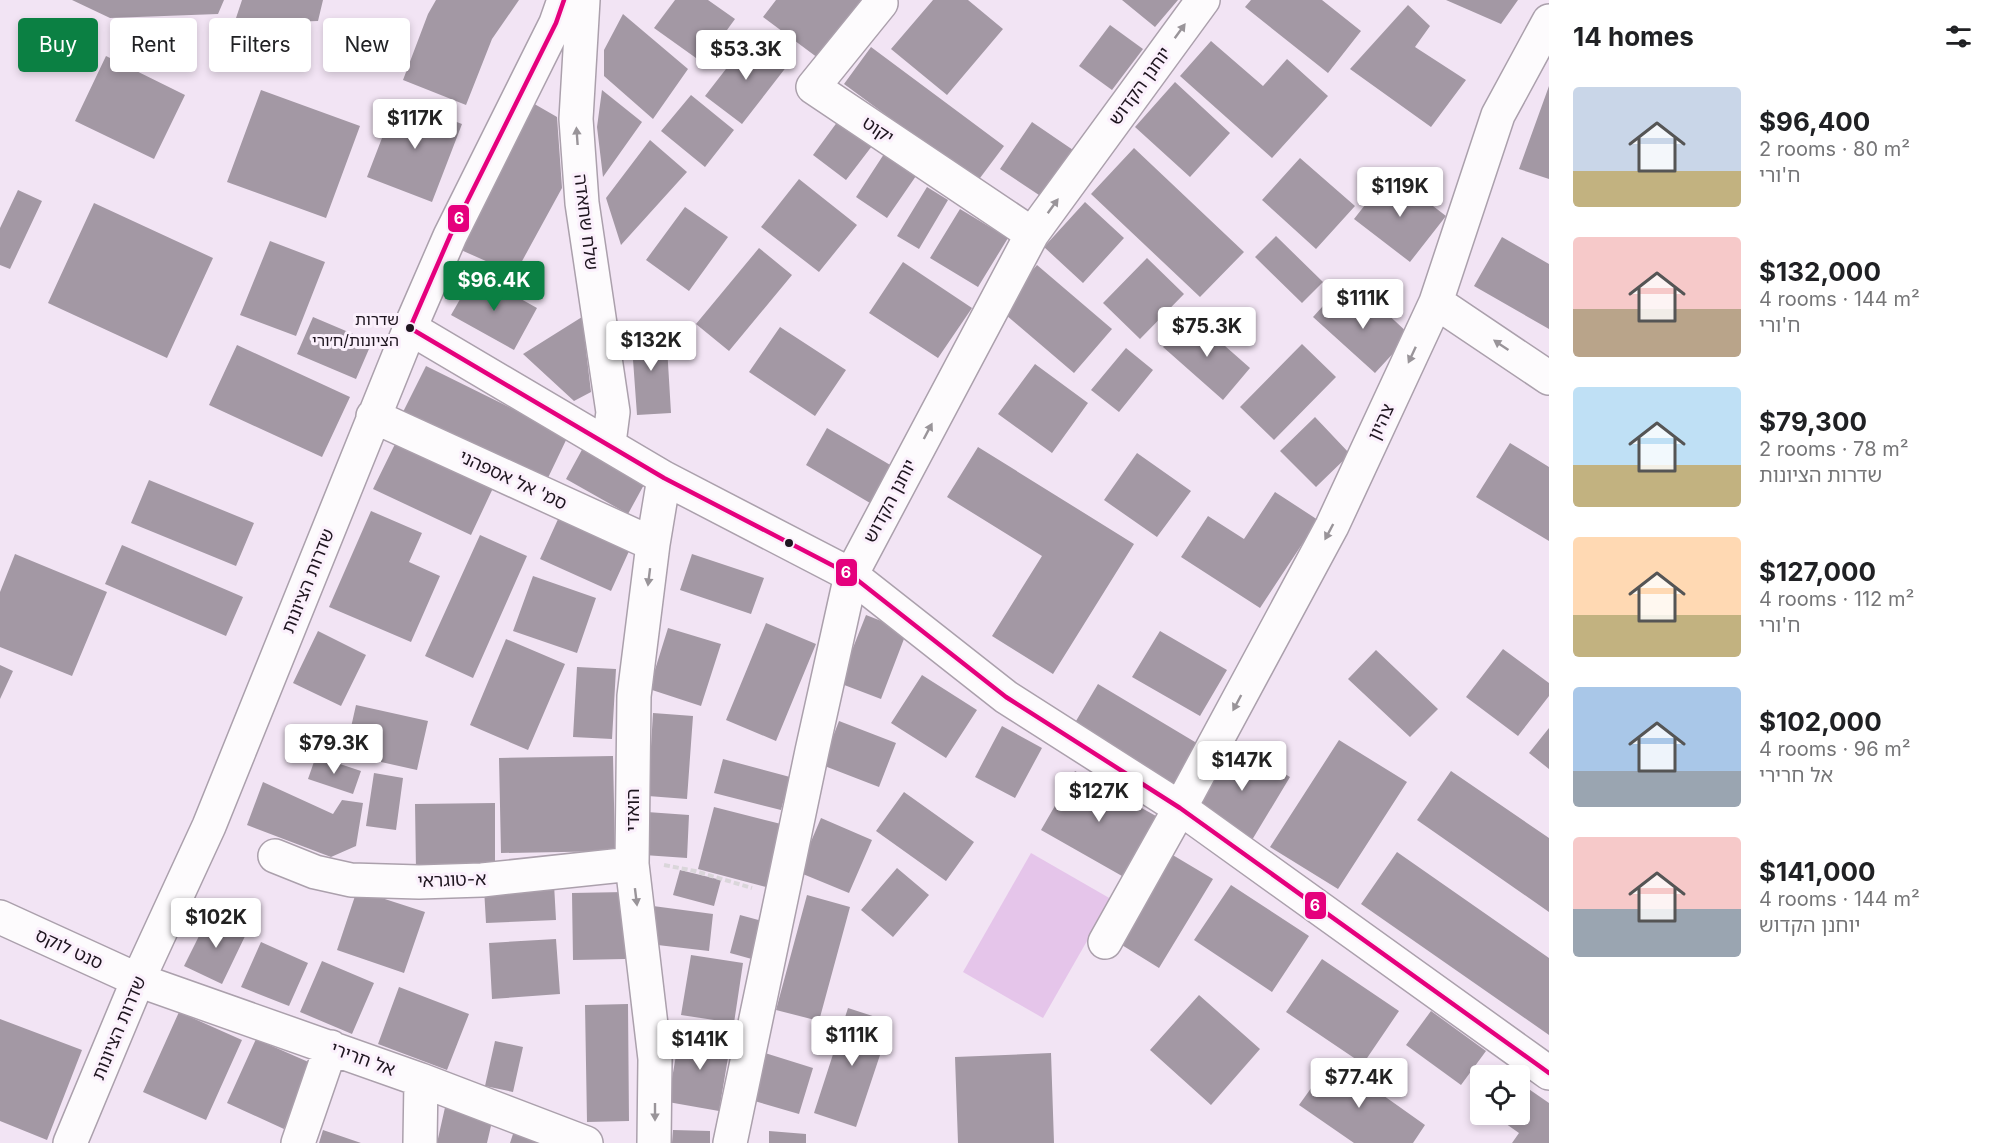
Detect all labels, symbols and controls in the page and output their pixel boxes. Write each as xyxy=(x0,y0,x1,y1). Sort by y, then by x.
chip: Buy xyxy=(18,18,98,72)
chip: Rent xyxy=(110,18,197,72)
chip: Filters xyxy=(209,18,311,72)
chip: New xyxy=(323,18,410,72)
icon: filters xyxy=(1942,20,1975,53)
text: 14 homes xyxy=(1573,21,1694,52)
one-way arrow xyxy=(1174,23,1186,39)
pin: $53.3K xyxy=(697,30,795,81)
text: $53.3K xyxy=(710,37,782,61)
street label: יוחנן הקדוש xyxy=(1104,43,1175,129)
pin: $117K xyxy=(373,99,457,150)
text: $117K xyxy=(387,106,443,130)
text: $96,400 xyxy=(1759,106,1870,137)
icon: home xyxy=(1621,111,1693,183)
street label: יקוט xyxy=(859,112,898,148)
one-way arrow xyxy=(572,126,582,145)
text: 2 rooms · 80 m² xyxy=(1759,137,1910,161)
text: ח'ורי xyxy=(1759,163,1800,187)
pin: $119K xyxy=(1358,167,1442,218)
street label: שלח שחאדה xyxy=(570,173,603,271)
text: $119K xyxy=(1371,174,1429,198)
one-way arrow xyxy=(1047,198,1059,214)
line badge: 6 xyxy=(447,204,470,233)
text: 6 xyxy=(454,208,464,228)
text: $132,000 xyxy=(1759,256,1881,287)
pin: $96.4K xyxy=(445,261,543,312)
icon: home xyxy=(1621,261,1693,333)
text: $96.4K xyxy=(457,268,531,292)
pin: $111K xyxy=(1321,279,1405,330)
text: $111K xyxy=(1336,286,1390,310)
text: 4 rooms · 144 m² xyxy=(1759,287,1920,311)
pin: $75.3K xyxy=(1158,307,1256,358)
place label: שדרות הציונות/ח׳ורי xyxy=(312,309,399,350)
text: ח'ורי xyxy=(1759,313,1800,337)
text: $75.3K xyxy=(1172,314,1242,338)
pin: $132K xyxy=(609,321,693,372)
marker: שדרות הציונות/ח׳ורי xyxy=(404,322,416,334)
text: $132K xyxy=(620,328,682,352)
one-way arrow xyxy=(1493,339,1509,351)
one-way arrow xyxy=(1407,347,1416,364)
street label: צהיון xyxy=(1363,400,1398,443)
text: $79,300 xyxy=(1759,406,1867,437)
icon: home xyxy=(1621,411,1693,483)
one-way arrow xyxy=(923,422,933,439)
text: 2 rooms · 78 m² xyxy=(1759,437,1908,461)
street label: סמ' אל אספהני xyxy=(456,445,570,514)
street label: יוחנן הקדוש xyxy=(859,456,920,546)
text: שדרות הציונות xyxy=(1759,463,1882,487)
one-way arrow xyxy=(1324,523,1334,540)
street label: שדרות הציונות xyxy=(277,526,338,636)
unlabelled marker xyxy=(783,537,795,549)
text: $127,000 xyxy=(1759,556,1876,587)
line badge: 6 xyxy=(835,558,858,587)
icon: home xyxy=(1621,561,1693,633)
text: 6 xyxy=(841,562,851,582)
one-way arrow xyxy=(644,568,653,587)
text: 4 rooms · 112 m² xyxy=(1759,587,1914,611)
text: ח'ורי xyxy=(1759,613,1800,637)
one-way arrow xyxy=(1232,695,1242,712)
text: $102,000 xyxy=(1759,706,1882,737)
icon: home xyxy=(1621,711,1693,783)
pin: $79.3K xyxy=(285,724,383,775)
text: $79.3K xyxy=(299,731,369,755)
text: 4 rooms · 96 m² xyxy=(1759,737,1911,761)
pin: $147K xyxy=(1200,741,1284,792)
text: $147K xyxy=(1211,748,1273,772)
text: אל חרירי xyxy=(1759,763,1833,787)
pin: $127K xyxy=(1057,772,1141,823)
text: $127K xyxy=(1069,779,1129,803)
street label: הואדי xyxy=(622,788,643,832)
text: $141,000 xyxy=(1759,856,1876,887)
icon: home xyxy=(1621,861,1693,933)
street label: א-טוגראי xyxy=(417,868,487,891)
one-way arrow xyxy=(631,887,641,906)
text: 4 rooms · 144 m² xyxy=(1759,887,1920,911)
line badge: 6 xyxy=(1304,891,1327,920)
text: 6 xyxy=(1310,895,1320,915)
pin: $102K xyxy=(174,898,258,949)
text: $102K xyxy=(185,905,247,929)
text: יוחנן הקדוש xyxy=(1759,913,1861,937)
street label: סנט לוקס xyxy=(32,924,106,973)
street label: שדרות הציונות xyxy=(87,973,150,1083)
pin: $111K xyxy=(810,1016,894,1067)
pin: $141K xyxy=(658,1020,742,1071)
text: $111K xyxy=(825,1023,879,1047)
text: $141K xyxy=(671,1027,729,1051)
street label: אל חרירי xyxy=(328,1037,398,1080)
pin: $77.4K xyxy=(1310,1058,1408,1109)
text: $77.4K xyxy=(1325,1065,1393,1089)
map controls xyxy=(1470,1065,1530,1125)
button: locate xyxy=(1470,1065,1530,1125)
one-way arrow xyxy=(650,1102,659,1121)

